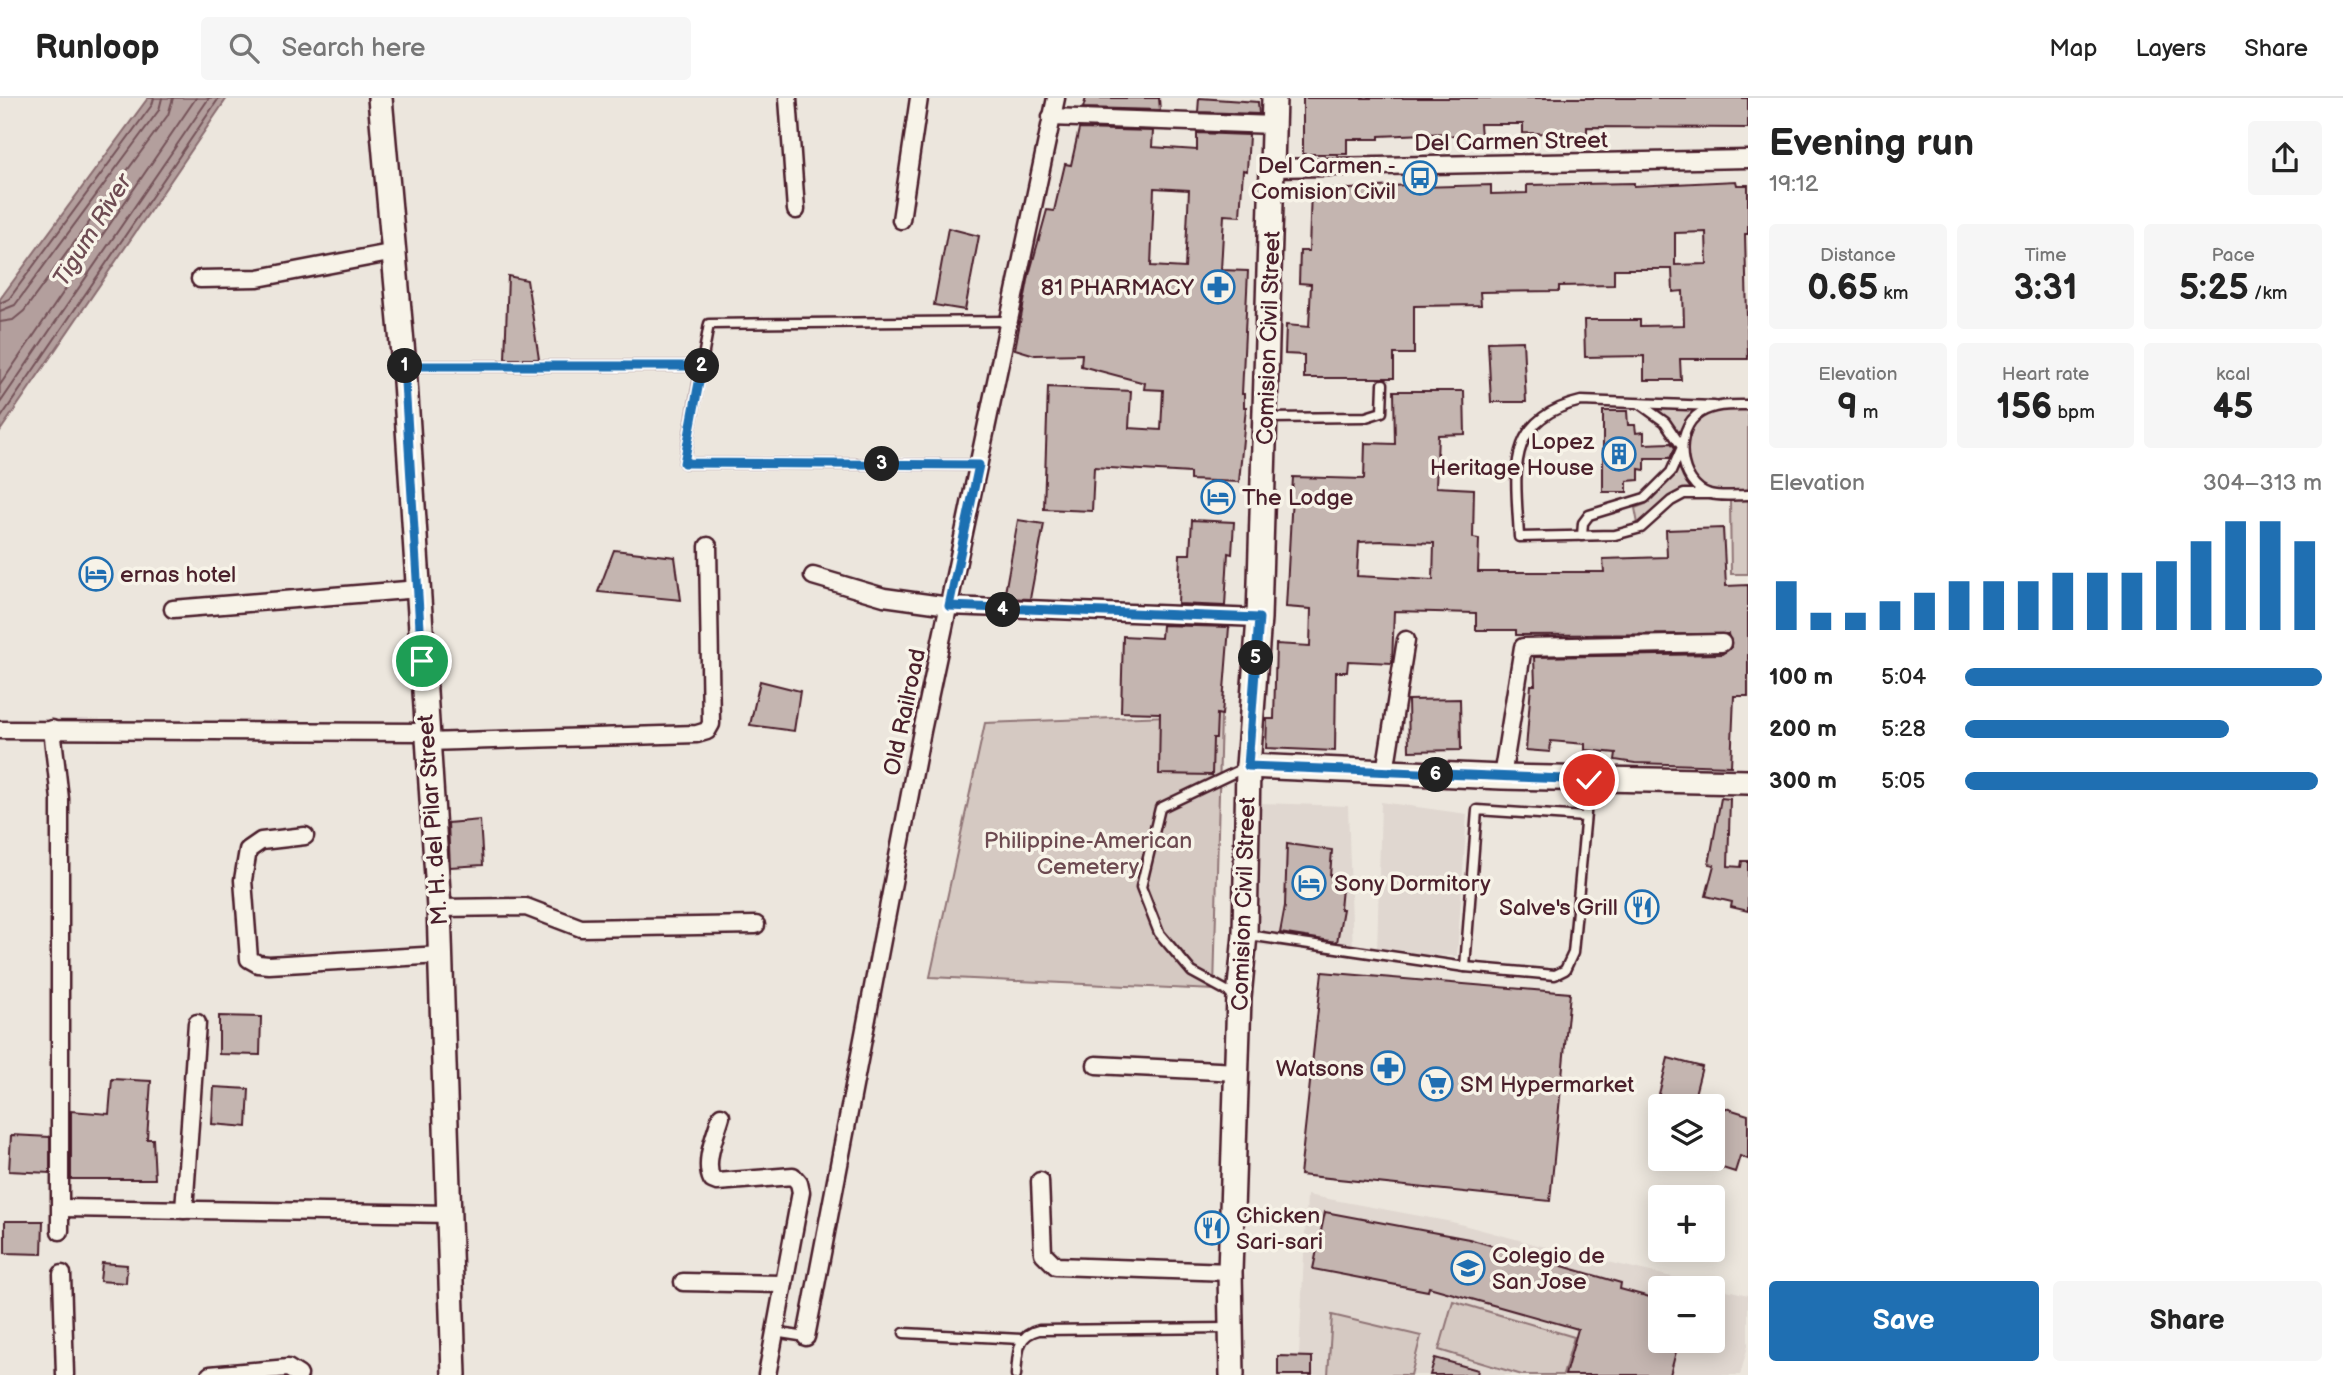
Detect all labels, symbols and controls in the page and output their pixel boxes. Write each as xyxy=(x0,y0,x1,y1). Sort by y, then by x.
search box xyxy=(201,17,691,80)
text: Runloop xyxy=(35,28,159,68)
icon: search xyxy=(225,29,263,67)
text: Search here xyxy=(281,33,425,64)
text: Map xyxy=(2049,34,2097,63)
text: Layers xyxy=(2135,34,2206,63)
text: Share xyxy=(2244,34,2308,63)
text: Evening run xyxy=(1769,121,1974,166)
button: share xyxy=(2248,121,2322,195)
street label: Del Carmen Street xyxy=(1414,126,1608,158)
place label: Del Carmen - Comision Civil xyxy=(1251,152,1396,206)
bus stop icon: Del Carmen - Comision Civil xyxy=(1401,159,1439,197)
water label: Tigum River xyxy=(47,167,140,292)
text: 19:12 xyxy=(1769,170,1818,198)
street label: Comision Civil Street xyxy=(1251,230,1287,446)
text: Distance xyxy=(1820,244,1896,267)
text: Time xyxy=(2024,244,2067,267)
text: Pace xyxy=(2212,244,2255,267)
text: 0.65 xyxy=(1807,267,1878,310)
text: 3:31 xyxy=(2013,267,2078,310)
text: 5:25 xyxy=(2179,267,2249,310)
pharmacy icon: 81 PHARMACY xyxy=(1199,268,1237,306)
place label: 81 PHARMACY xyxy=(1041,274,1195,302)
text: km xyxy=(1878,282,1908,305)
text: /km xyxy=(2249,282,2287,305)
pin: 1 xyxy=(388,348,422,384)
pin: 2 xyxy=(684,348,720,384)
text: 1 xyxy=(401,354,409,377)
text: 2 xyxy=(696,354,707,377)
text: Elevation xyxy=(1818,363,1897,386)
text: Heart rate xyxy=(2002,363,2089,386)
text: kcal xyxy=(2216,363,2250,386)
text: 9 xyxy=(1837,386,1858,429)
text: 156 xyxy=(1996,386,2052,429)
text: 45 xyxy=(2213,386,2254,429)
text: m xyxy=(1858,401,1879,424)
text: bpm xyxy=(2052,401,2095,424)
place label: Lopez Heritage House xyxy=(1430,428,1595,482)
building icon: Lopez Heritage House xyxy=(1600,435,1638,473)
pin: 3 xyxy=(864,446,900,482)
text: 3 xyxy=(876,452,887,475)
text: Elevation xyxy=(1769,469,1865,497)
text: 304–313 m xyxy=(2203,469,2322,497)
hotel icon: The Lodge xyxy=(1199,478,1237,516)
place label: The Lodge xyxy=(1242,484,1354,512)
hotel icon: ernas hotel xyxy=(77,555,115,593)
place label: ernas hotel xyxy=(120,561,236,589)
pin: 4 xyxy=(986,592,1020,628)
text: 4 xyxy=(997,598,1008,621)
pin xyxy=(392,631,452,691)
pin: 5 xyxy=(1238,640,1274,676)
icon: arrive xyxy=(403,642,441,680)
street label: Old Railroad xyxy=(878,646,932,778)
text: 5 xyxy=(1250,646,1261,669)
text: 100 m xyxy=(1769,663,1833,691)
text: 5:04 xyxy=(1881,663,1926,691)
street label: M. H. del Pilar Street xyxy=(412,714,454,926)
text: 200 m xyxy=(1769,715,1837,743)
text: 5:28 xyxy=(1881,715,1926,743)
pin xyxy=(1559,750,1619,810)
pin: 6 xyxy=(1418,758,1454,792)
icon: check xyxy=(1570,761,1608,799)
text: 6 xyxy=(1430,763,1441,786)
text: 300 m xyxy=(1769,767,1837,795)
text: 5:05 xyxy=(1881,767,1926,795)
street label: Comision Civil Street xyxy=(1226,796,1262,1012)
park label: Philippine-American Cemetery xyxy=(984,827,1192,881)
hotel icon: Sony Dormitory xyxy=(1290,864,1328,902)
place label: Sony Dormitory xyxy=(1334,870,1491,898)
restaurant icon: Salve's Grill xyxy=(1623,888,1661,926)
place label: Salve's Grill xyxy=(1499,894,1618,922)
pharmacy icon: Watsons xyxy=(1369,1049,1407,1087)
place label: Watsons xyxy=(1276,1055,1364,1083)
supermarket icon: SM Hypermarket xyxy=(1417,1065,1455,1103)
place label: SM Hypermarket xyxy=(1460,1071,1634,1099)
map controls xyxy=(1648,1094,1725,1353)
button: layers xyxy=(1648,1094,1725,1171)
button: + xyxy=(1648,1185,1725,1262)
place label: Chicken Sari-sari xyxy=(1236,1202,1323,1256)
restaurant icon: Chicken Sari-sari xyxy=(1193,1209,1231,1247)
place label: Colegio de San Jose xyxy=(1492,1242,1605,1296)
school or university icon: Colegio de San Jose xyxy=(1449,1249,1487,1287)
button: − xyxy=(1648,1276,1725,1353)
button: Save xyxy=(1769,1281,2039,1361)
button: Share xyxy=(2053,1281,2322,1361)

